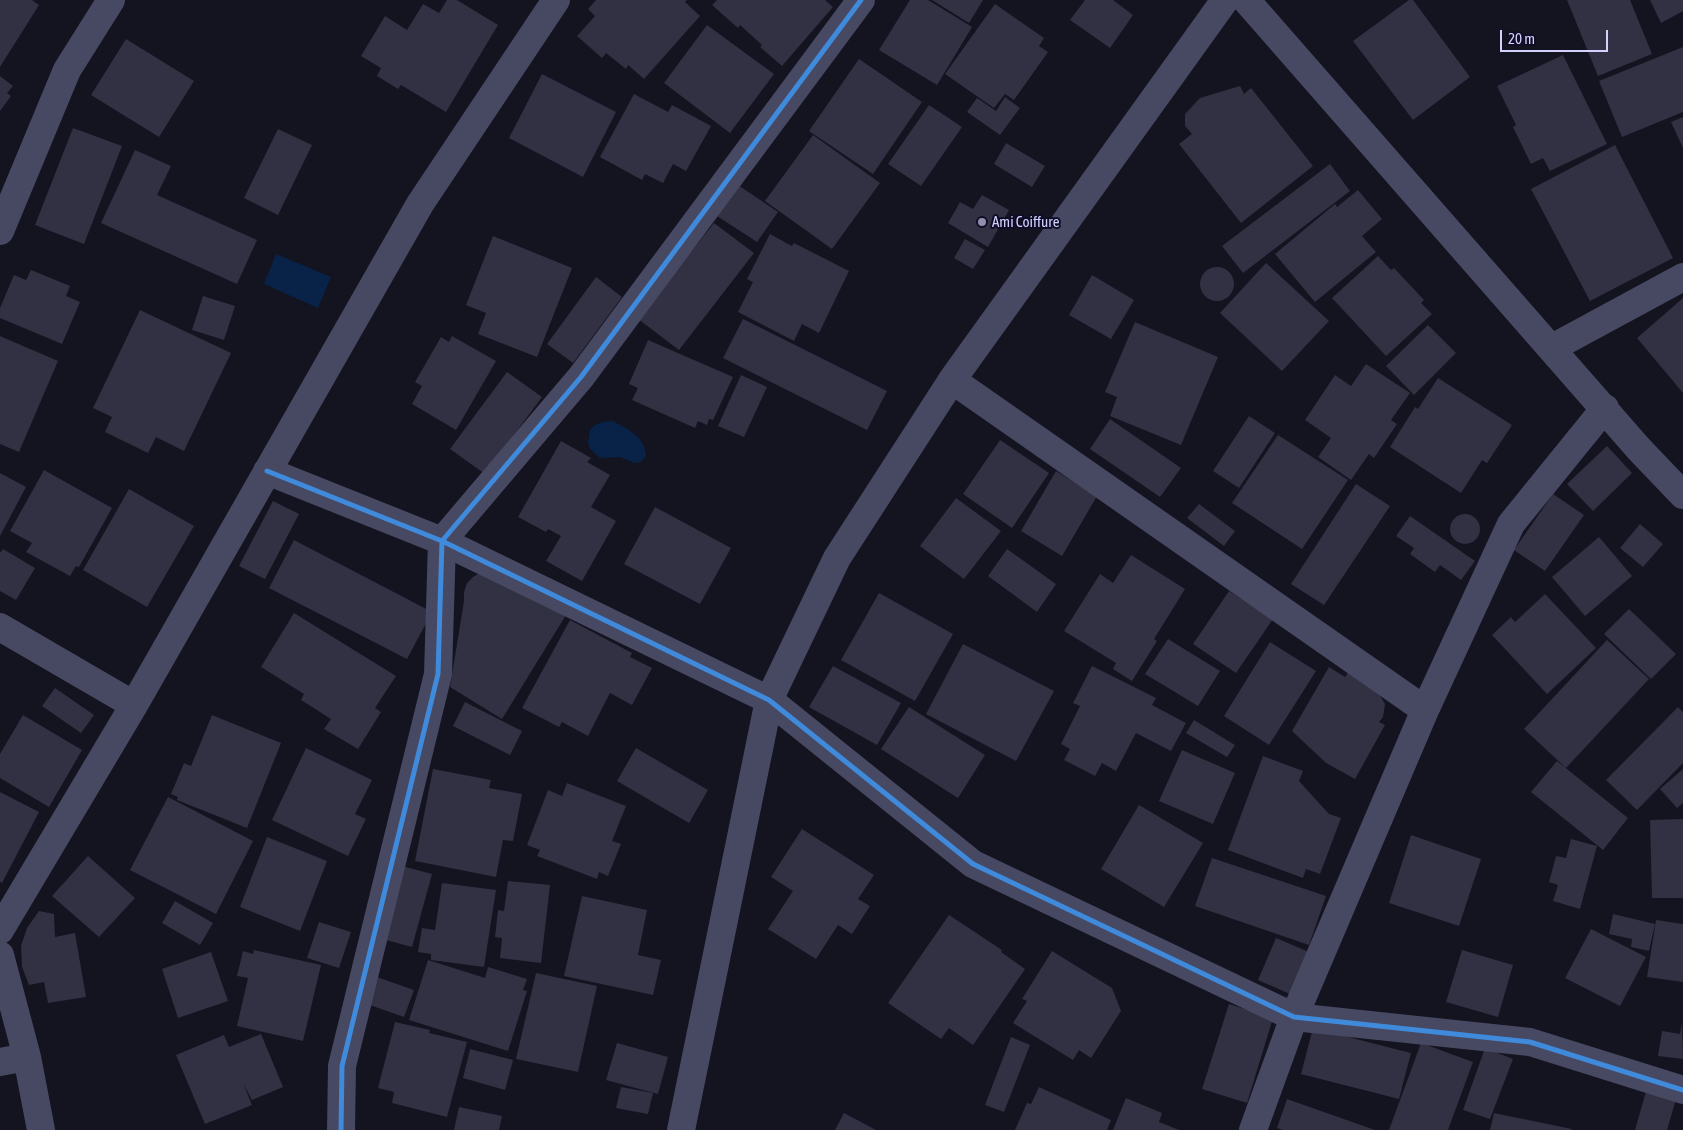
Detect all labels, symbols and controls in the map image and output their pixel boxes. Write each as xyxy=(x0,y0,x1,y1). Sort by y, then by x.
scale bar xyxy=(1503,20,1610,52)
text: 20 m xyxy=(1508,30,1535,47)
place label: Ami Coiffure xyxy=(992,213,1060,231)
marker: Ami Coiffure xyxy=(976,216,988,228)

